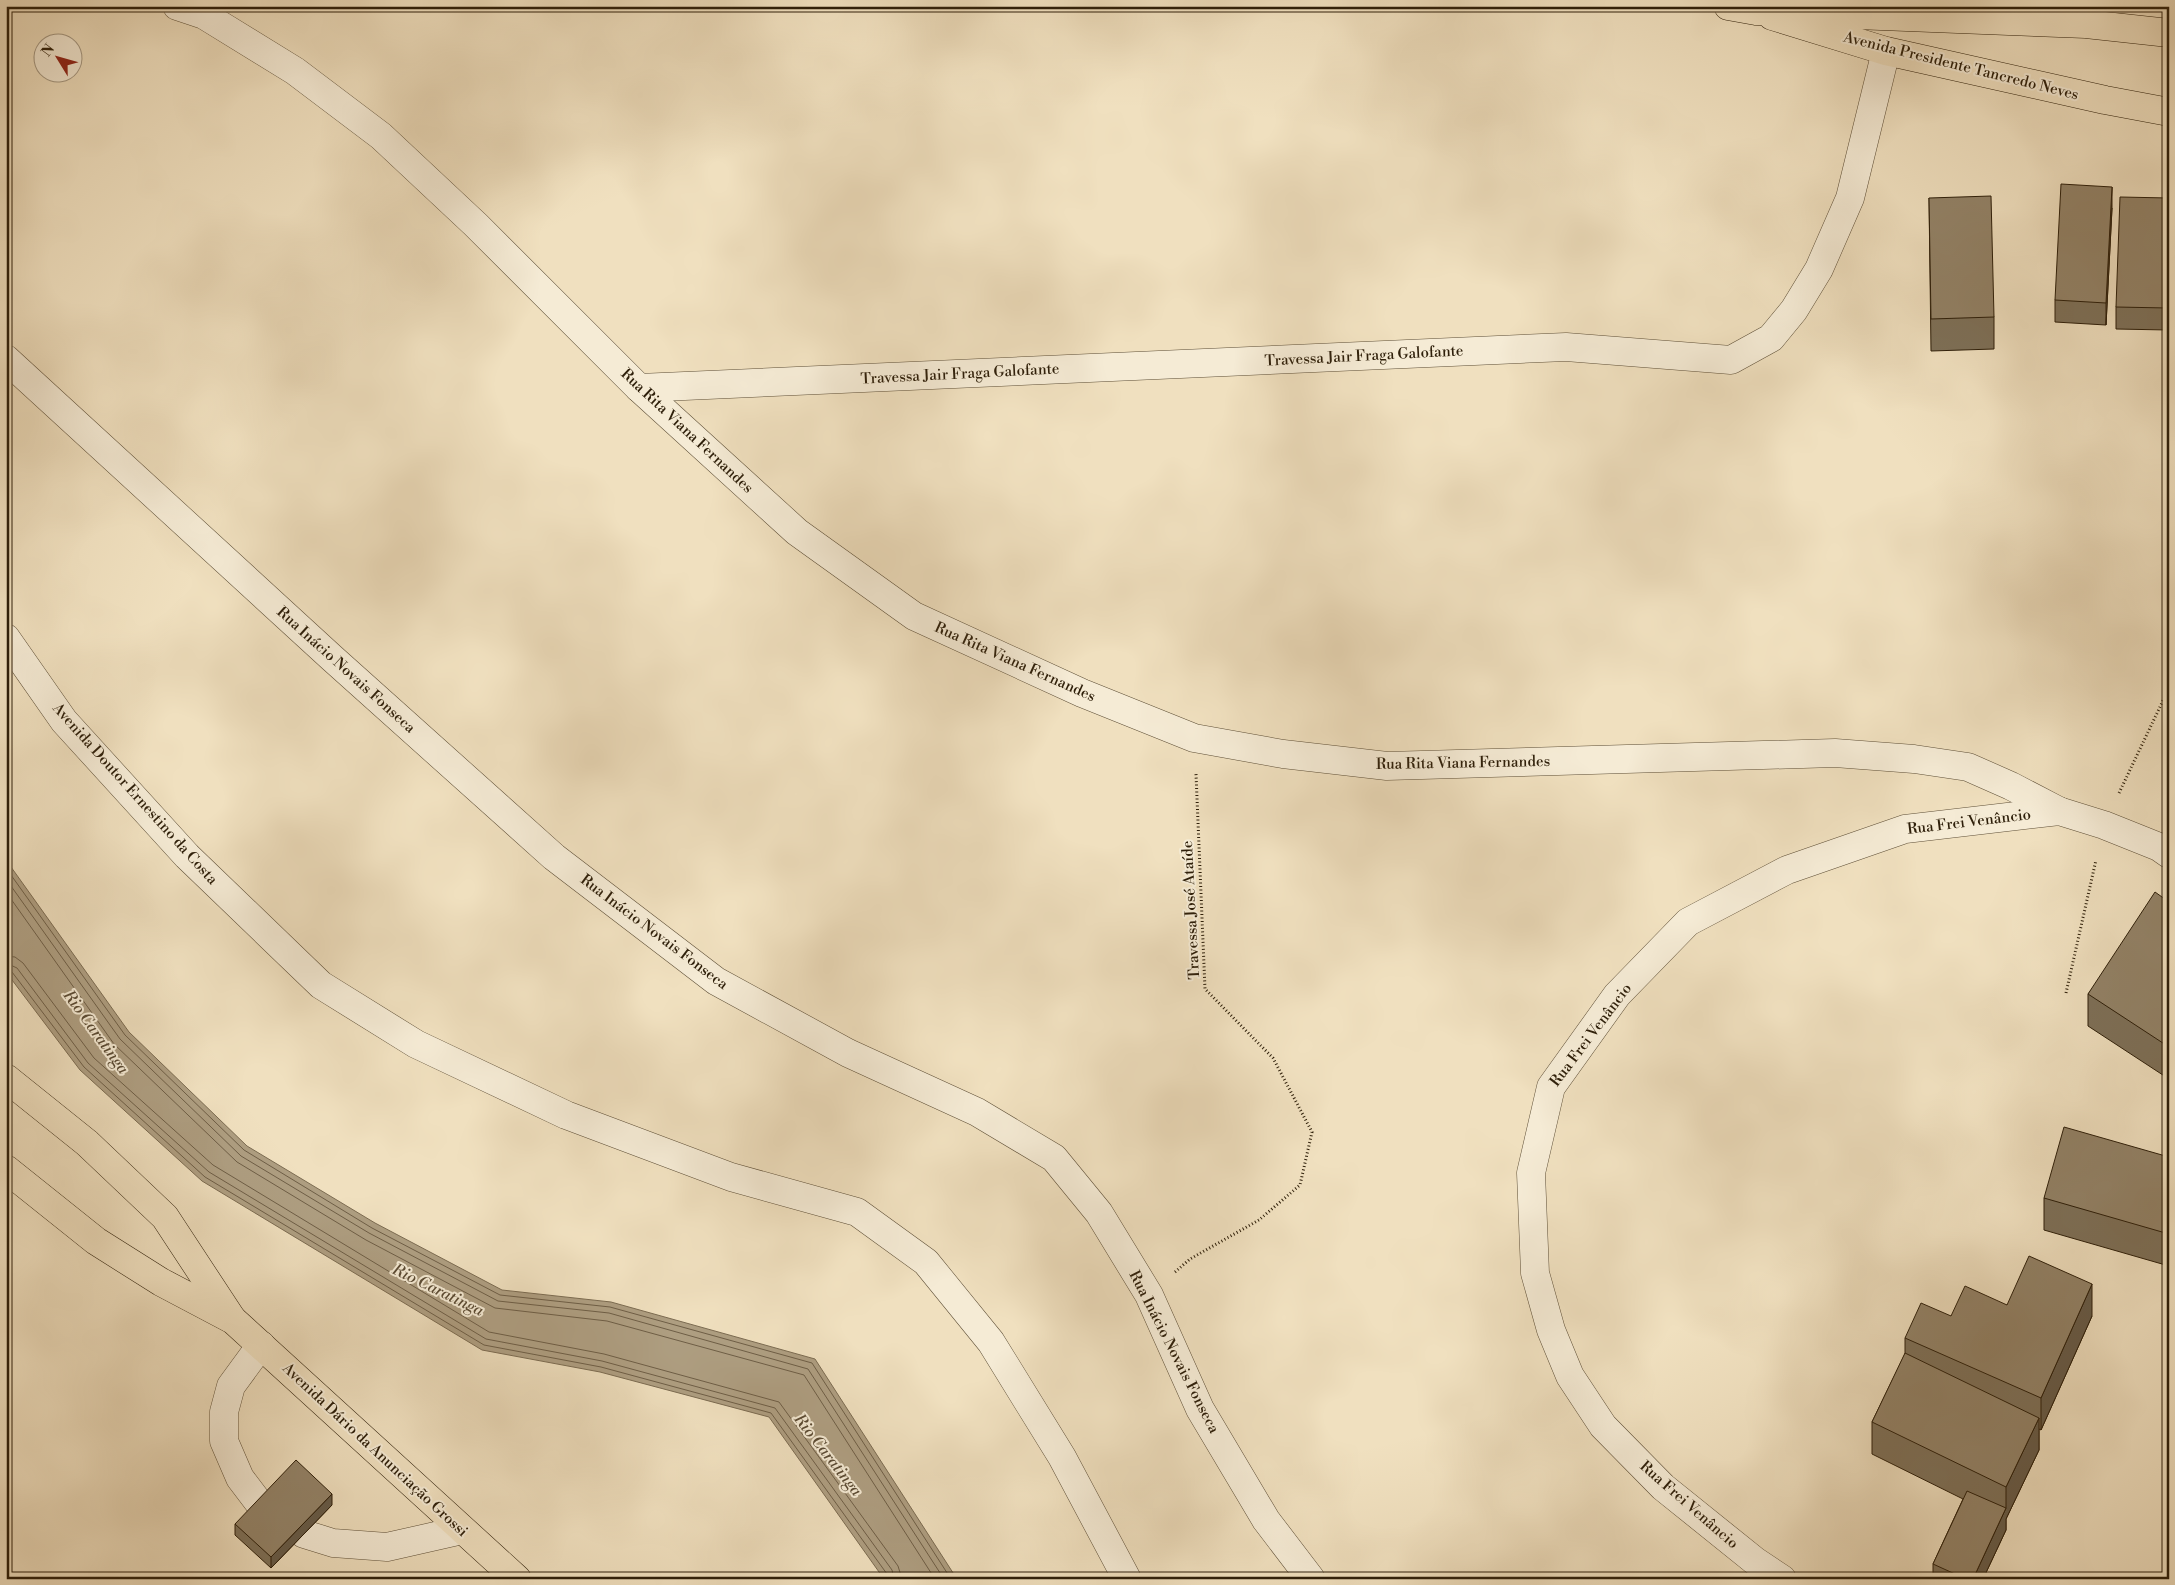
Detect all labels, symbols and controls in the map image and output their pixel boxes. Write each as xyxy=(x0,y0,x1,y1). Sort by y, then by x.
street label: Avenida Presidente Tancredo Neves xyxy=(1840,27,2081,104)
north arrow xyxy=(32,32,82,82)
text: N xyxy=(38,41,59,61)
street label: Travessa Jair Fraga Galofante xyxy=(1264,341,1464,371)
street label: Travessa Jair Fraga Galofante xyxy=(860,359,1060,389)
street label: Rua Rita Viana Fernandes xyxy=(617,365,757,497)
street label: Rua Inácio Novais Fonseca xyxy=(273,603,420,738)
street label: Rua Rita Viana Fernandes xyxy=(932,618,1098,706)
street label: Avenida Doutor Ernestino da Costa xyxy=(48,698,222,889)
street label: Rua Rita Viana Fernandes xyxy=(1376,752,1550,774)
street label: Rua Frei Venâncio xyxy=(1906,805,2032,839)
street label: Travessa José Ataíde xyxy=(1178,840,1204,980)
street label: Rua Inácio Novais Fonseca xyxy=(576,870,732,994)
street label: Rua Frei Venâncio xyxy=(1546,979,1636,1091)
water label: Rio Caratinga xyxy=(58,985,133,1078)
water label: Rio Caratinga xyxy=(388,1259,487,1321)
street label: Rua Inácio Novais Fonseca xyxy=(1125,1267,1224,1437)
street label: Avenida Dário da Anunciação Grossi xyxy=(278,1358,472,1541)
water label: Rio Caratinga xyxy=(789,1409,866,1500)
street label: Rua Frei Venâncio xyxy=(1636,1457,1742,1553)

